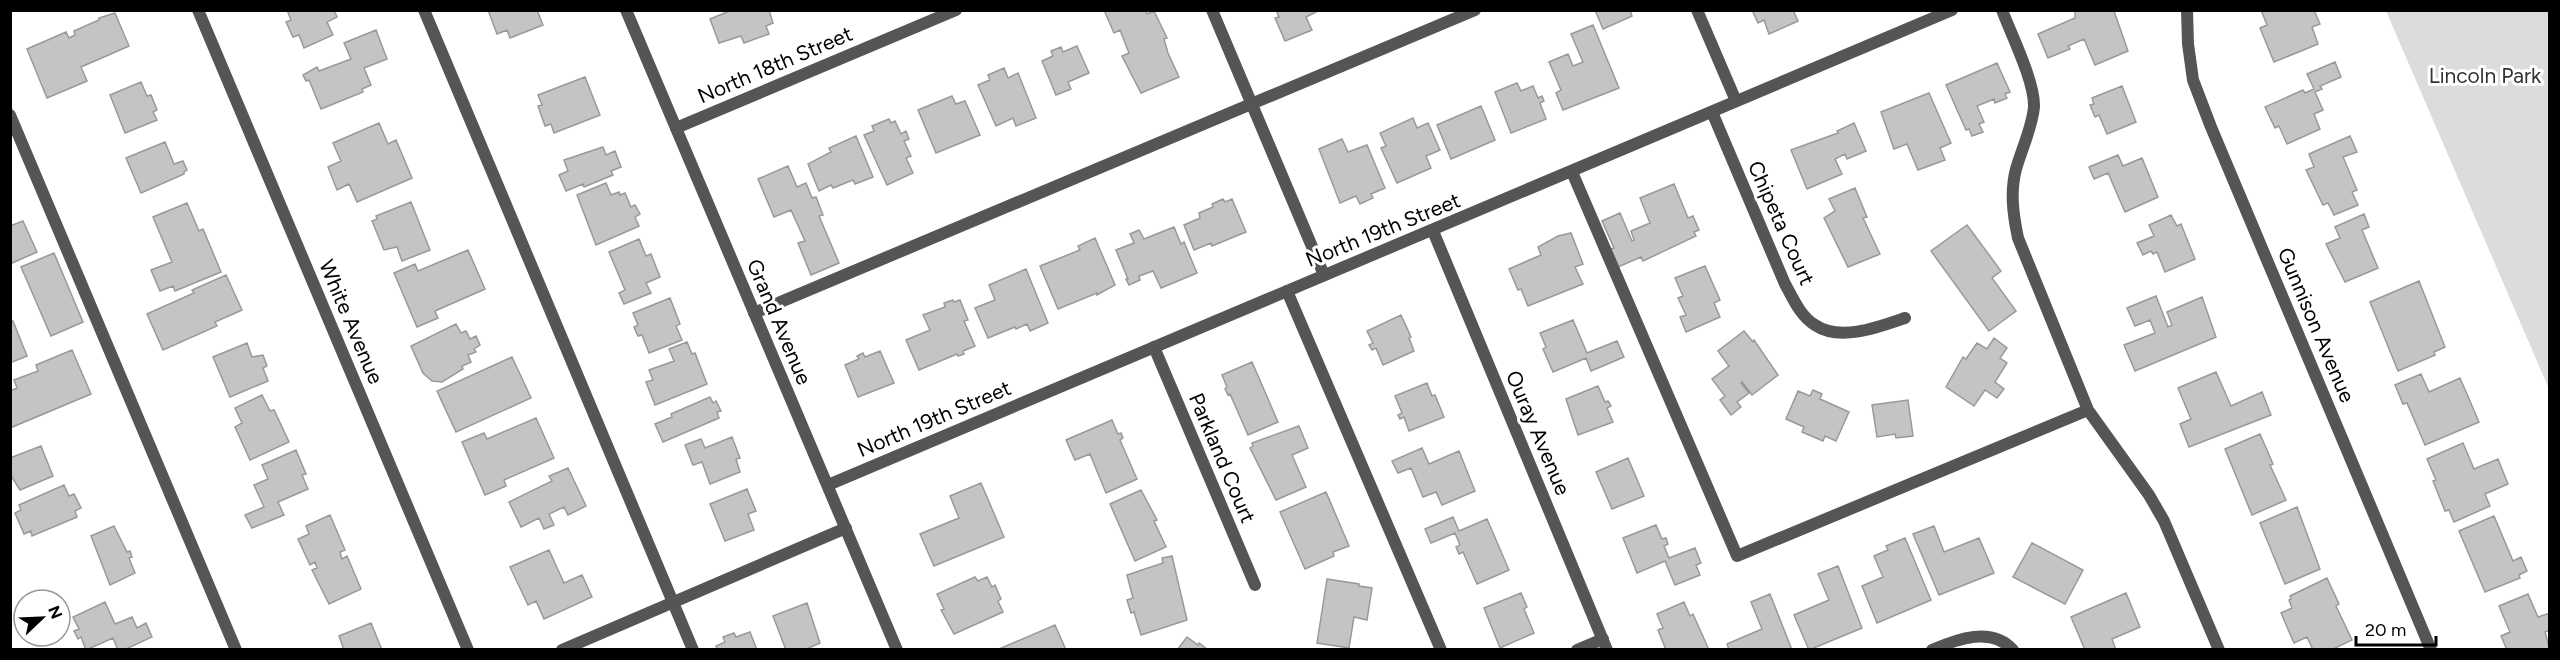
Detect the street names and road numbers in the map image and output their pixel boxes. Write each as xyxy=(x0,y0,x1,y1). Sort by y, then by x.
street label: North 18th Street xyxy=(694,21,856,108)
street label: Chipeta Court xyxy=(1743,157,1820,289)
street label: North 19th Street xyxy=(1302,187,1464,272)
street label: Gunnison Avenue xyxy=(2273,244,2360,406)
street label: Grand Avenue xyxy=(742,255,817,388)
street label: White Avenue xyxy=(314,256,389,388)
street label: Ouray Avenue xyxy=(1501,367,1576,499)
street label: North 19th Street xyxy=(853,375,1014,462)
street label: Parkland Court xyxy=(1184,389,1261,527)

